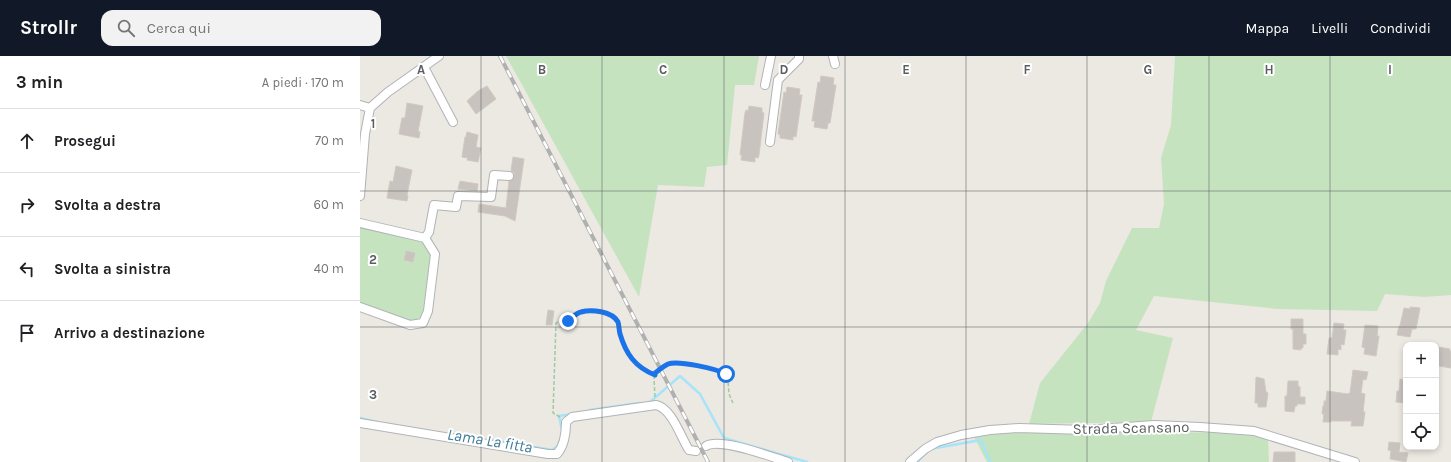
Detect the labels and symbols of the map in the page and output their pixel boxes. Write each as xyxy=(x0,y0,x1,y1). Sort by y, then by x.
text: A xyxy=(417,62,425,77)
text: B xyxy=(538,62,546,77)
text: C xyxy=(659,62,667,77)
text: D xyxy=(780,62,789,77)
text: E xyxy=(902,62,910,77)
text: F xyxy=(1023,62,1031,77)
text: G xyxy=(1144,62,1152,77)
text: H xyxy=(1264,62,1274,77)
text: I xyxy=(1388,62,1392,77)
text: 1 xyxy=(371,116,375,131)
text: 2 xyxy=(369,252,377,267)
route end xyxy=(559,312,577,330)
route start xyxy=(717,365,735,383)
text: 3 xyxy=(369,387,377,402)
street label: Strada Scansano xyxy=(1073,418,1189,438)
water label: Lama La fitta xyxy=(446,424,534,457)

